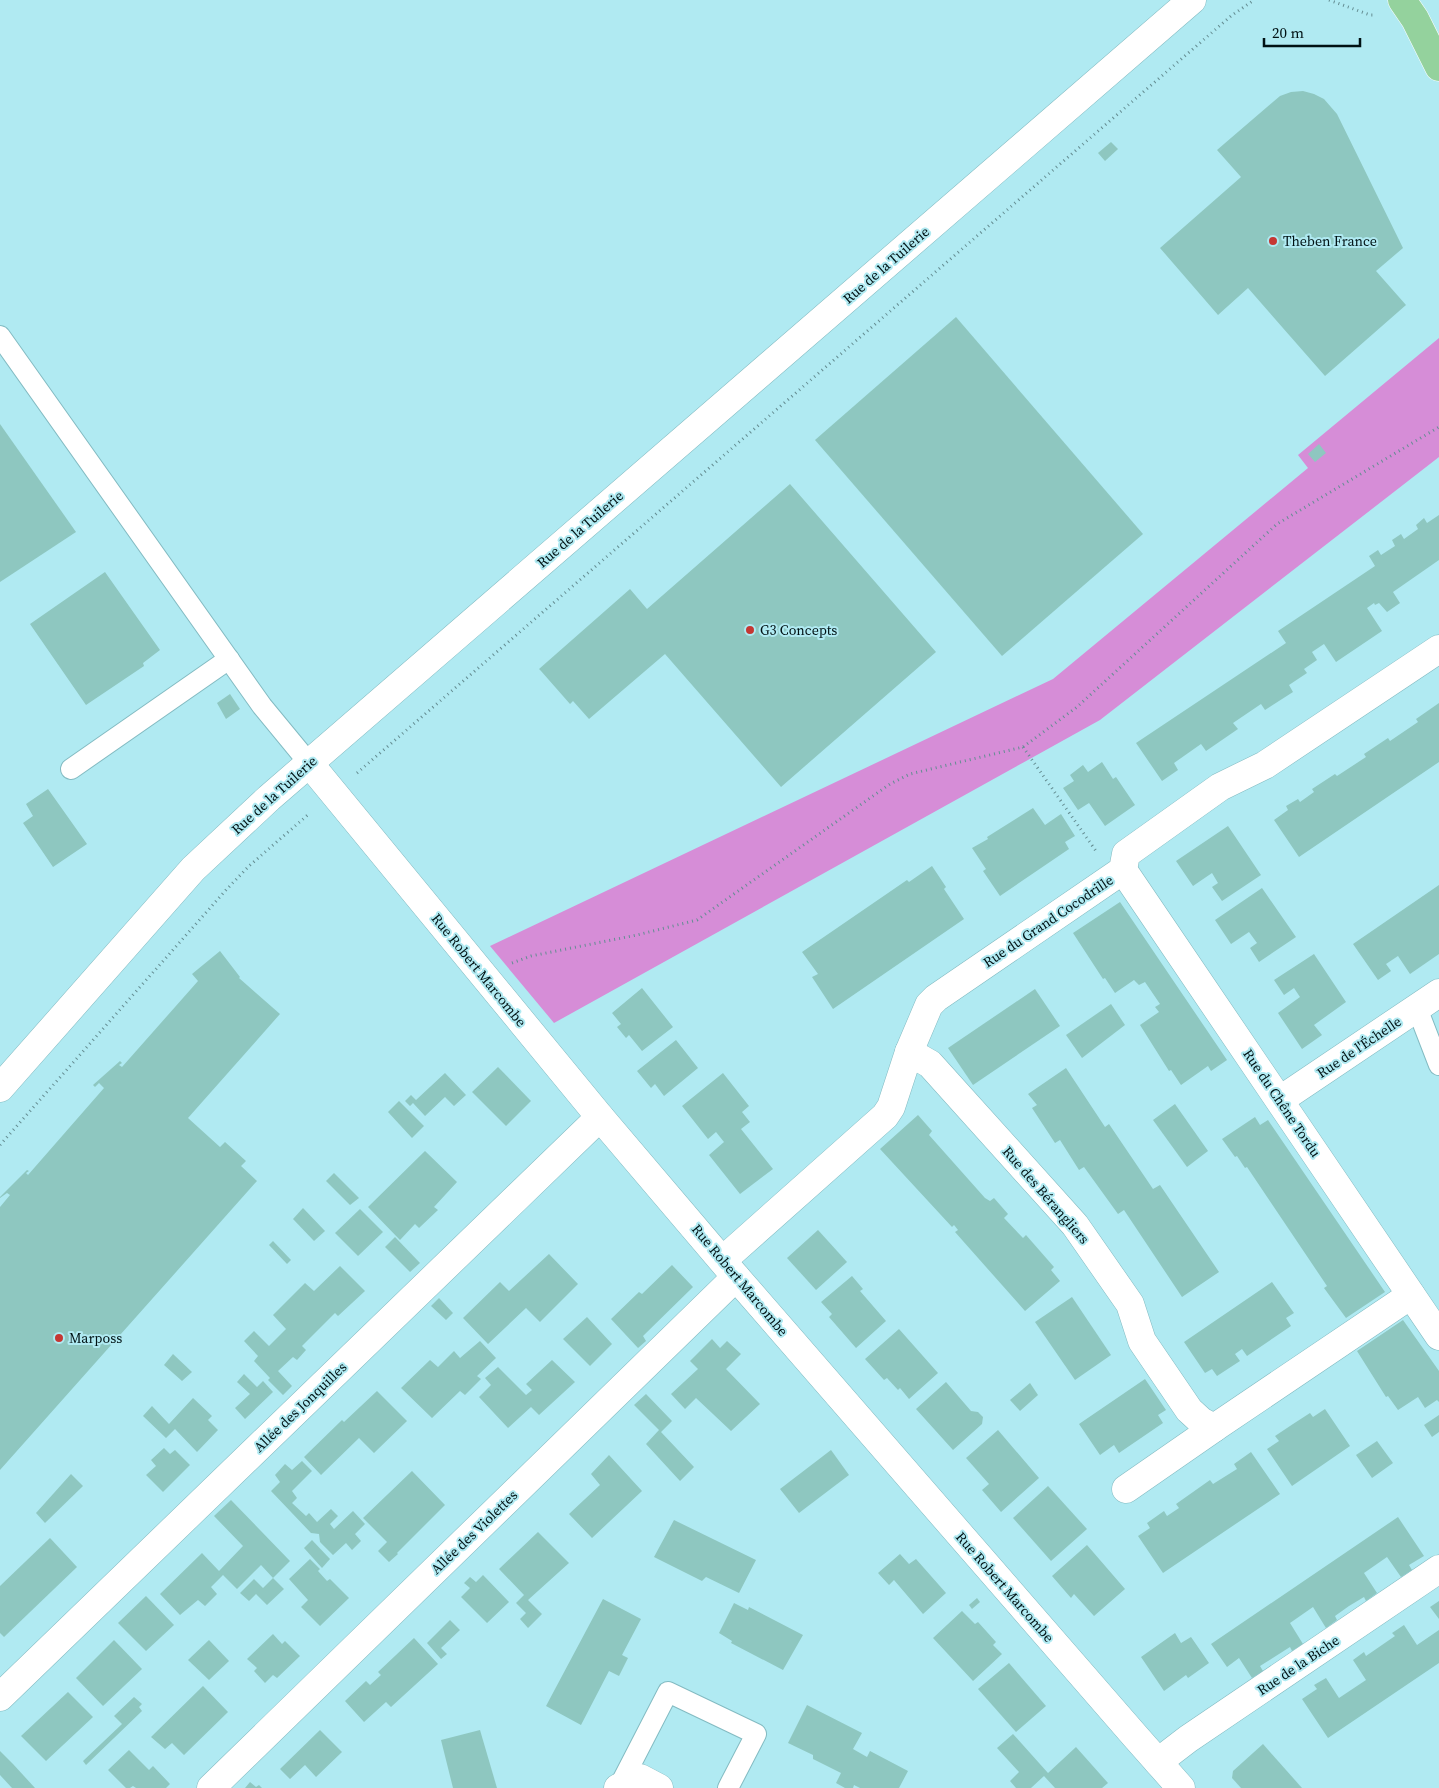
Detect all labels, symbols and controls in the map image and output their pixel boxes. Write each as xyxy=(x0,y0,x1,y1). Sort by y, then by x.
scale bar xyxy=(1264,15,1360,47)
text: 20 m xyxy=(1272,22,1304,43)
street label: Rue de la Tuilerie xyxy=(838,222,934,308)
place label: Theben France xyxy=(1283,231,1377,251)
marker: Theben France xyxy=(1267,235,1279,247)
street label: Rue de la Tuilerie xyxy=(532,486,628,572)
place label: G3 Concepts xyxy=(760,620,837,640)
marker: G3 Concepts xyxy=(744,624,756,636)
street label: Rue de la Tuilerie xyxy=(227,751,321,839)
street label: Rue du Grand Cocodrille xyxy=(979,870,1117,972)
street label: Rue Robert Marcombe xyxy=(427,909,531,1031)
street label: Rue de l'Échelle xyxy=(1313,1011,1405,1083)
street label: Rue du Chêne Tordu xyxy=(1238,1045,1326,1161)
street label: Rue des Bérangliers xyxy=(998,1142,1094,1248)
street label: Rue Robert Marcombe xyxy=(687,1220,793,1340)
place label: Marposs xyxy=(69,1328,122,1348)
marker: Marposs xyxy=(53,1332,65,1344)
street label: Allée des Jonquilles xyxy=(249,1357,351,1457)
street label: Allée des Violettes xyxy=(426,1485,522,1579)
street label: Rue Robert Marcombe xyxy=(951,1527,1059,1647)
street label: Rue de la Biche xyxy=(1253,1630,1343,1700)

